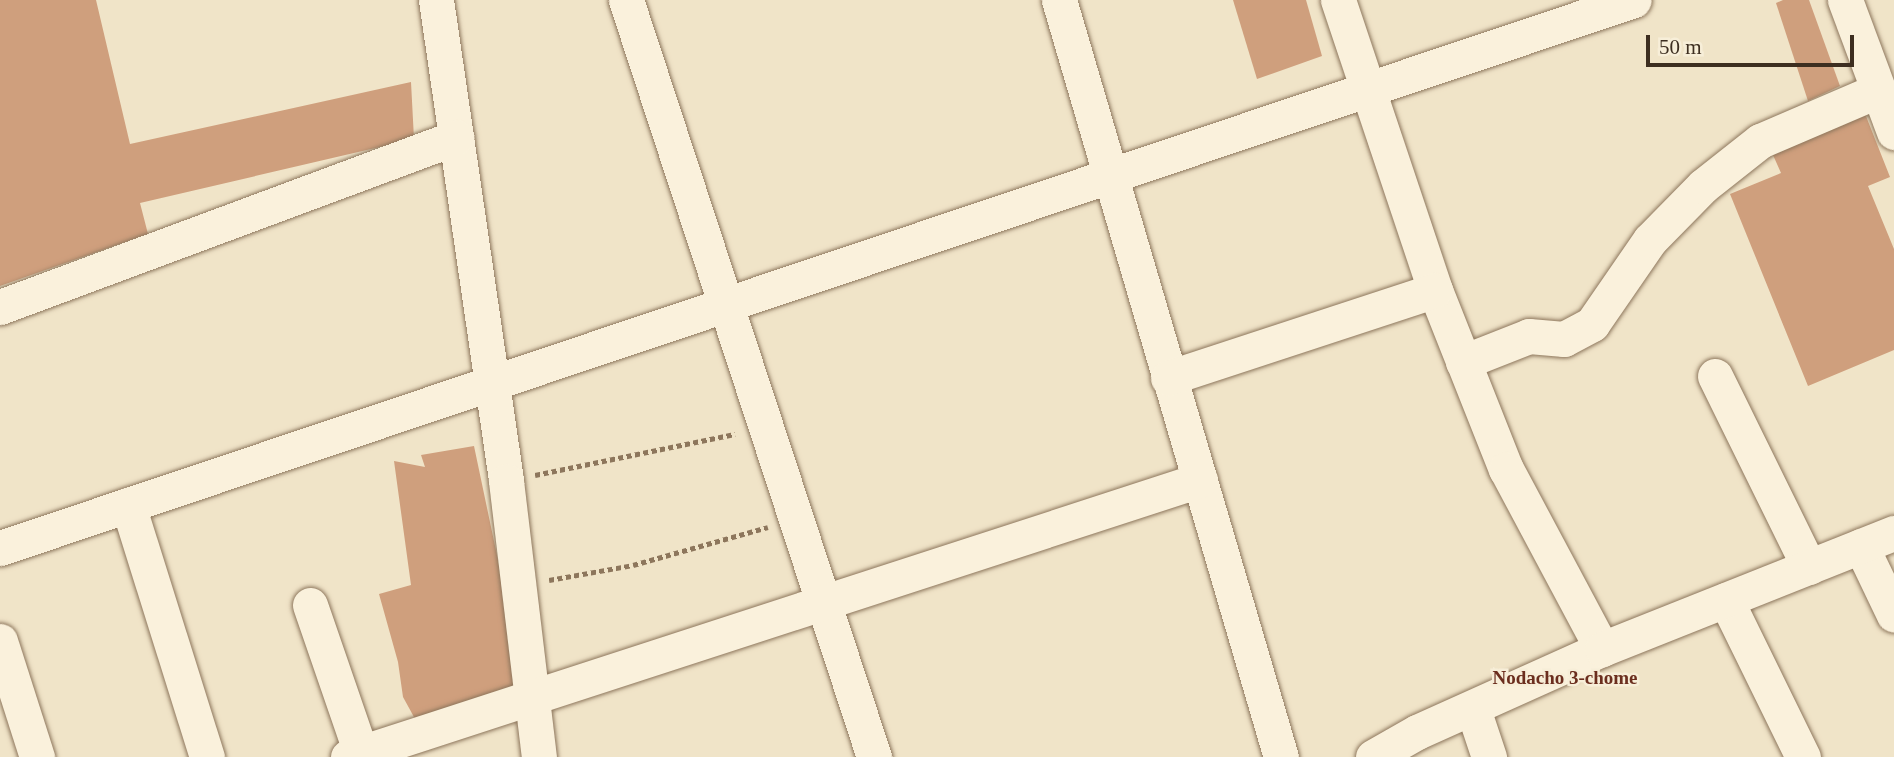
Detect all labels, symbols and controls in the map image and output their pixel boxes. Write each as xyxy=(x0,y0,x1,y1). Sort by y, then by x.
scale bar xyxy=(1649,21,1857,65)
text: 50 m xyxy=(1659,35,1702,59)
district label: Nodacho 3-chome xyxy=(1480,667,1650,689)

